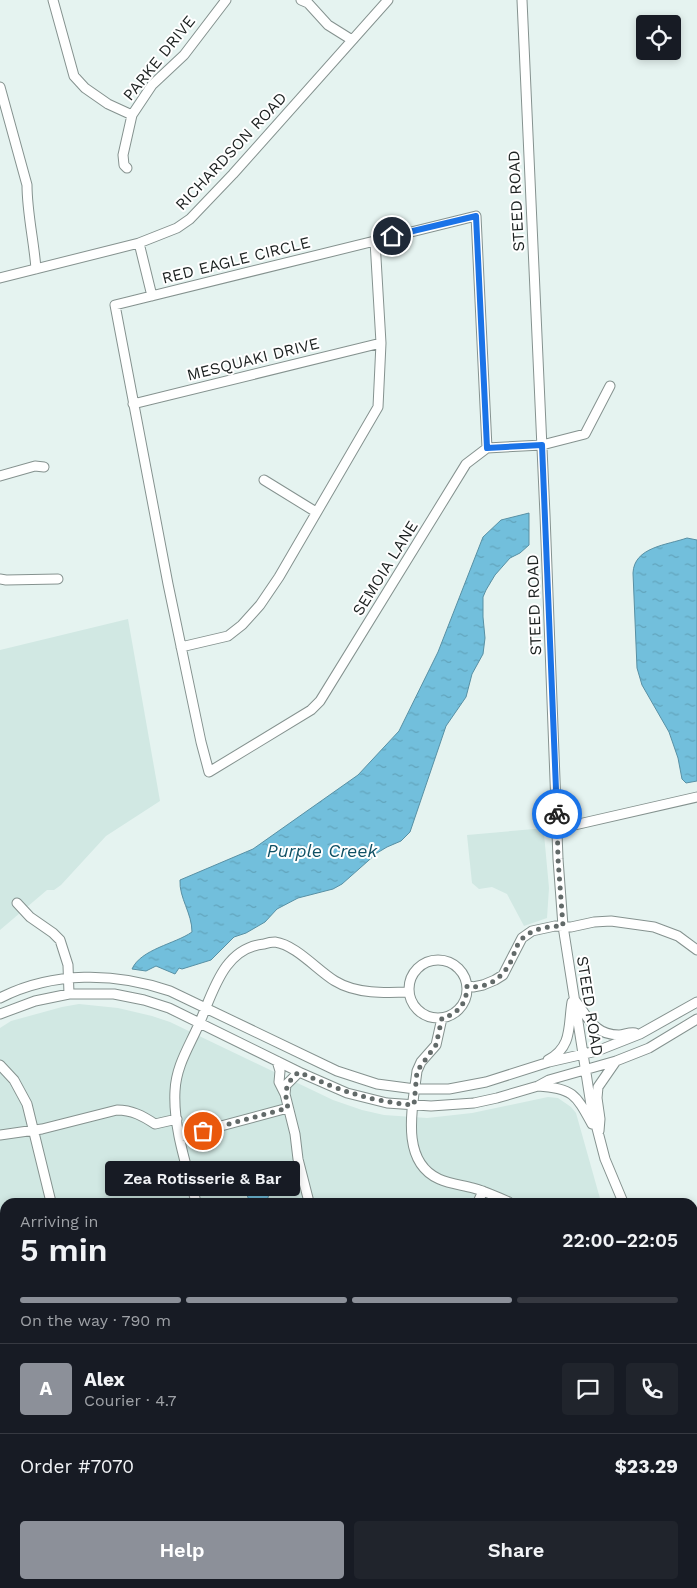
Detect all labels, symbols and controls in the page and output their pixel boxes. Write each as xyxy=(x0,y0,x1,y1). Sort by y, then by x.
street label: PARKE DRIVE xyxy=(119,12,199,104)
map controls xyxy=(636,15,681,60)
button: locate xyxy=(636,15,681,60)
street label: RICHARDSON ROAD xyxy=(171,88,291,214)
street label: STEED ROAD xyxy=(504,150,528,252)
pin xyxy=(371,215,413,257)
icon: home xyxy=(378,222,406,250)
street label: RED EAGLE CIRCLE xyxy=(160,232,312,288)
street label: MESQUAKI DRIVE xyxy=(185,333,321,385)
street label: SEMOIA LANE xyxy=(348,517,422,619)
street label: STEED ROAD xyxy=(523,554,545,656)
courier xyxy=(532,789,582,839)
icon: bike xyxy=(543,800,571,828)
water label: Purple Creek xyxy=(267,840,378,861)
street label: STEED ROAD xyxy=(573,955,607,1057)
pin xyxy=(182,1110,224,1152)
icon: bag xyxy=(189,1117,217,1145)
callout: Zea Rotisserie & Bar xyxy=(106,1161,300,1196)
text: Zea Rotisserie & Bar xyxy=(123,1169,282,1188)
text: Arriving in xyxy=(20,1212,98,1231)
text: 22:00–22:05 xyxy=(562,1229,678,1252)
text: 5 min xyxy=(20,1231,108,1269)
text: On the way · 790 m xyxy=(20,1311,171,1330)
button: chat xyxy=(562,1363,614,1415)
button: phone xyxy=(626,1363,678,1415)
text: Alex xyxy=(84,1368,125,1391)
text: A xyxy=(40,1377,52,1400)
text: Courier · 4.7 xyxy=(84,1391,177,1410)
text: Order #7070 xyxy=(20,1455,134,1478)
text: $23.29 xyxy=(615,1455,678,1478)
button: Help xyxy=(20,1521,344,1579)
button: Share xyxy=(354,1521,678,1579)

